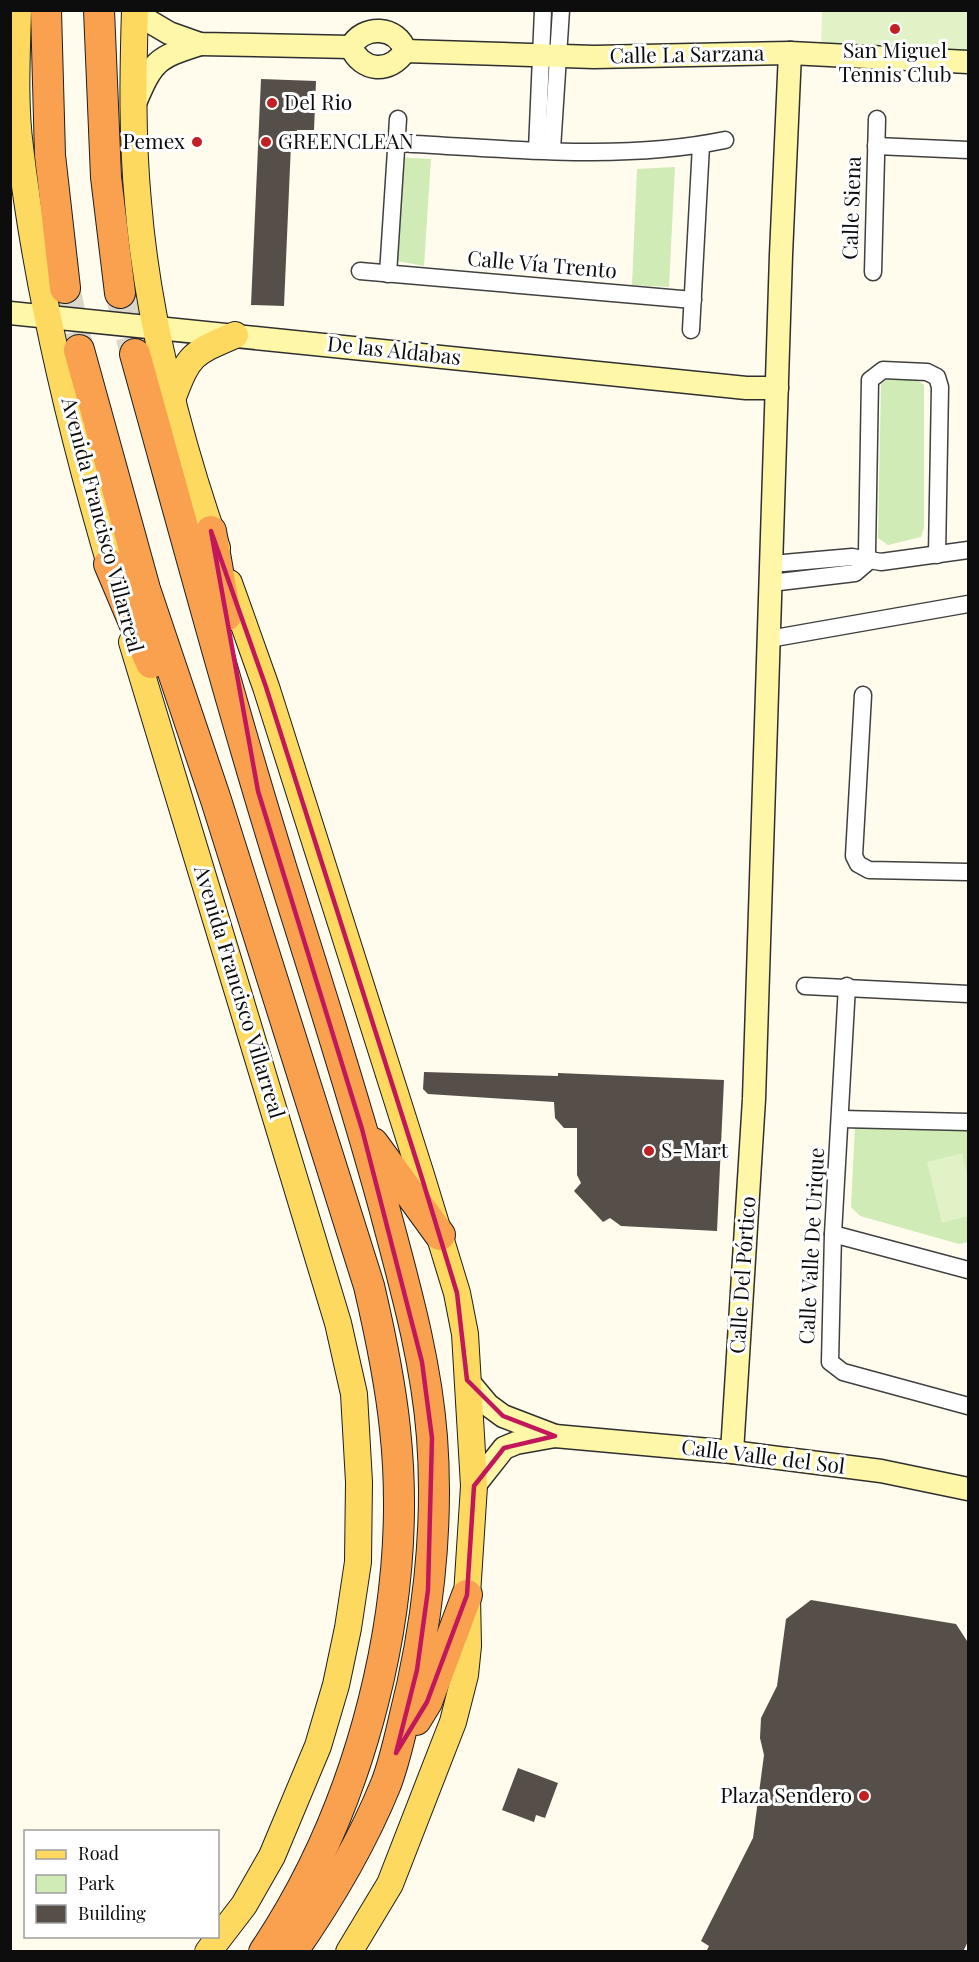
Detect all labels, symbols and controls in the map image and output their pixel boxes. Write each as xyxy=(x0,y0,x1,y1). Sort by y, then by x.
marker: San Miguel Tennis Club xyxy=(888,22,902,36)
place label: San Miguel Tennis Club xyxy=(838,35,952,87)
street label: Calle La Sarzana xyxy=(609,38,765,68)
place label: Del Rio xyxy=(284,87,352,115)
marker: Del Rio xyxy=(265,96,279,110)
place label: Pemex xyxy=(122,126,185,154)
place label: GREENCLEAN xyxy=(278,126,414,154)
marker: Pemex xyxy=(190,135,204,149)
marker: GREENCLEAN xyxy=(259,135,273,149)
street label: Calle Siena xyxy=(834,155,866,260)
street label: Calle Vía Trento xyxy=(466,243,618,283)
street label: De las Aldabas xyxy=(326,328,462,370)
street label: Avenida Francisco Villarreal xyxy=(56,393,152,655)
street label: Avenida Francisco Villarreal xyxy=(189,861,293,1121)
place label: S-Mart xyxy=(661,1135,729,1163)
marker: S-Mart xyxy=(642,1144,656,1158)
street label: Calle Valle De Urique xyxy=(791,1147,829,1345)
street label: Calle Del Pórtico xyxy=(722,1195,760,1355)
street label: Calle Valle del Sol xyxy=(680,1431,847,1479)
place label: Plaza Sendero xyxy=(720,1780,852,1808)
marker: Plaza Sendero xyxy=(857,1789,871,1803)
legend xyxy=(24,1830,219,1938)
text: Road xyxy=(78,1841,119,1865)
text: Park xyxy=(78,1871,115,1895)
text: Building xyxy=(78,1901,146,1925)

